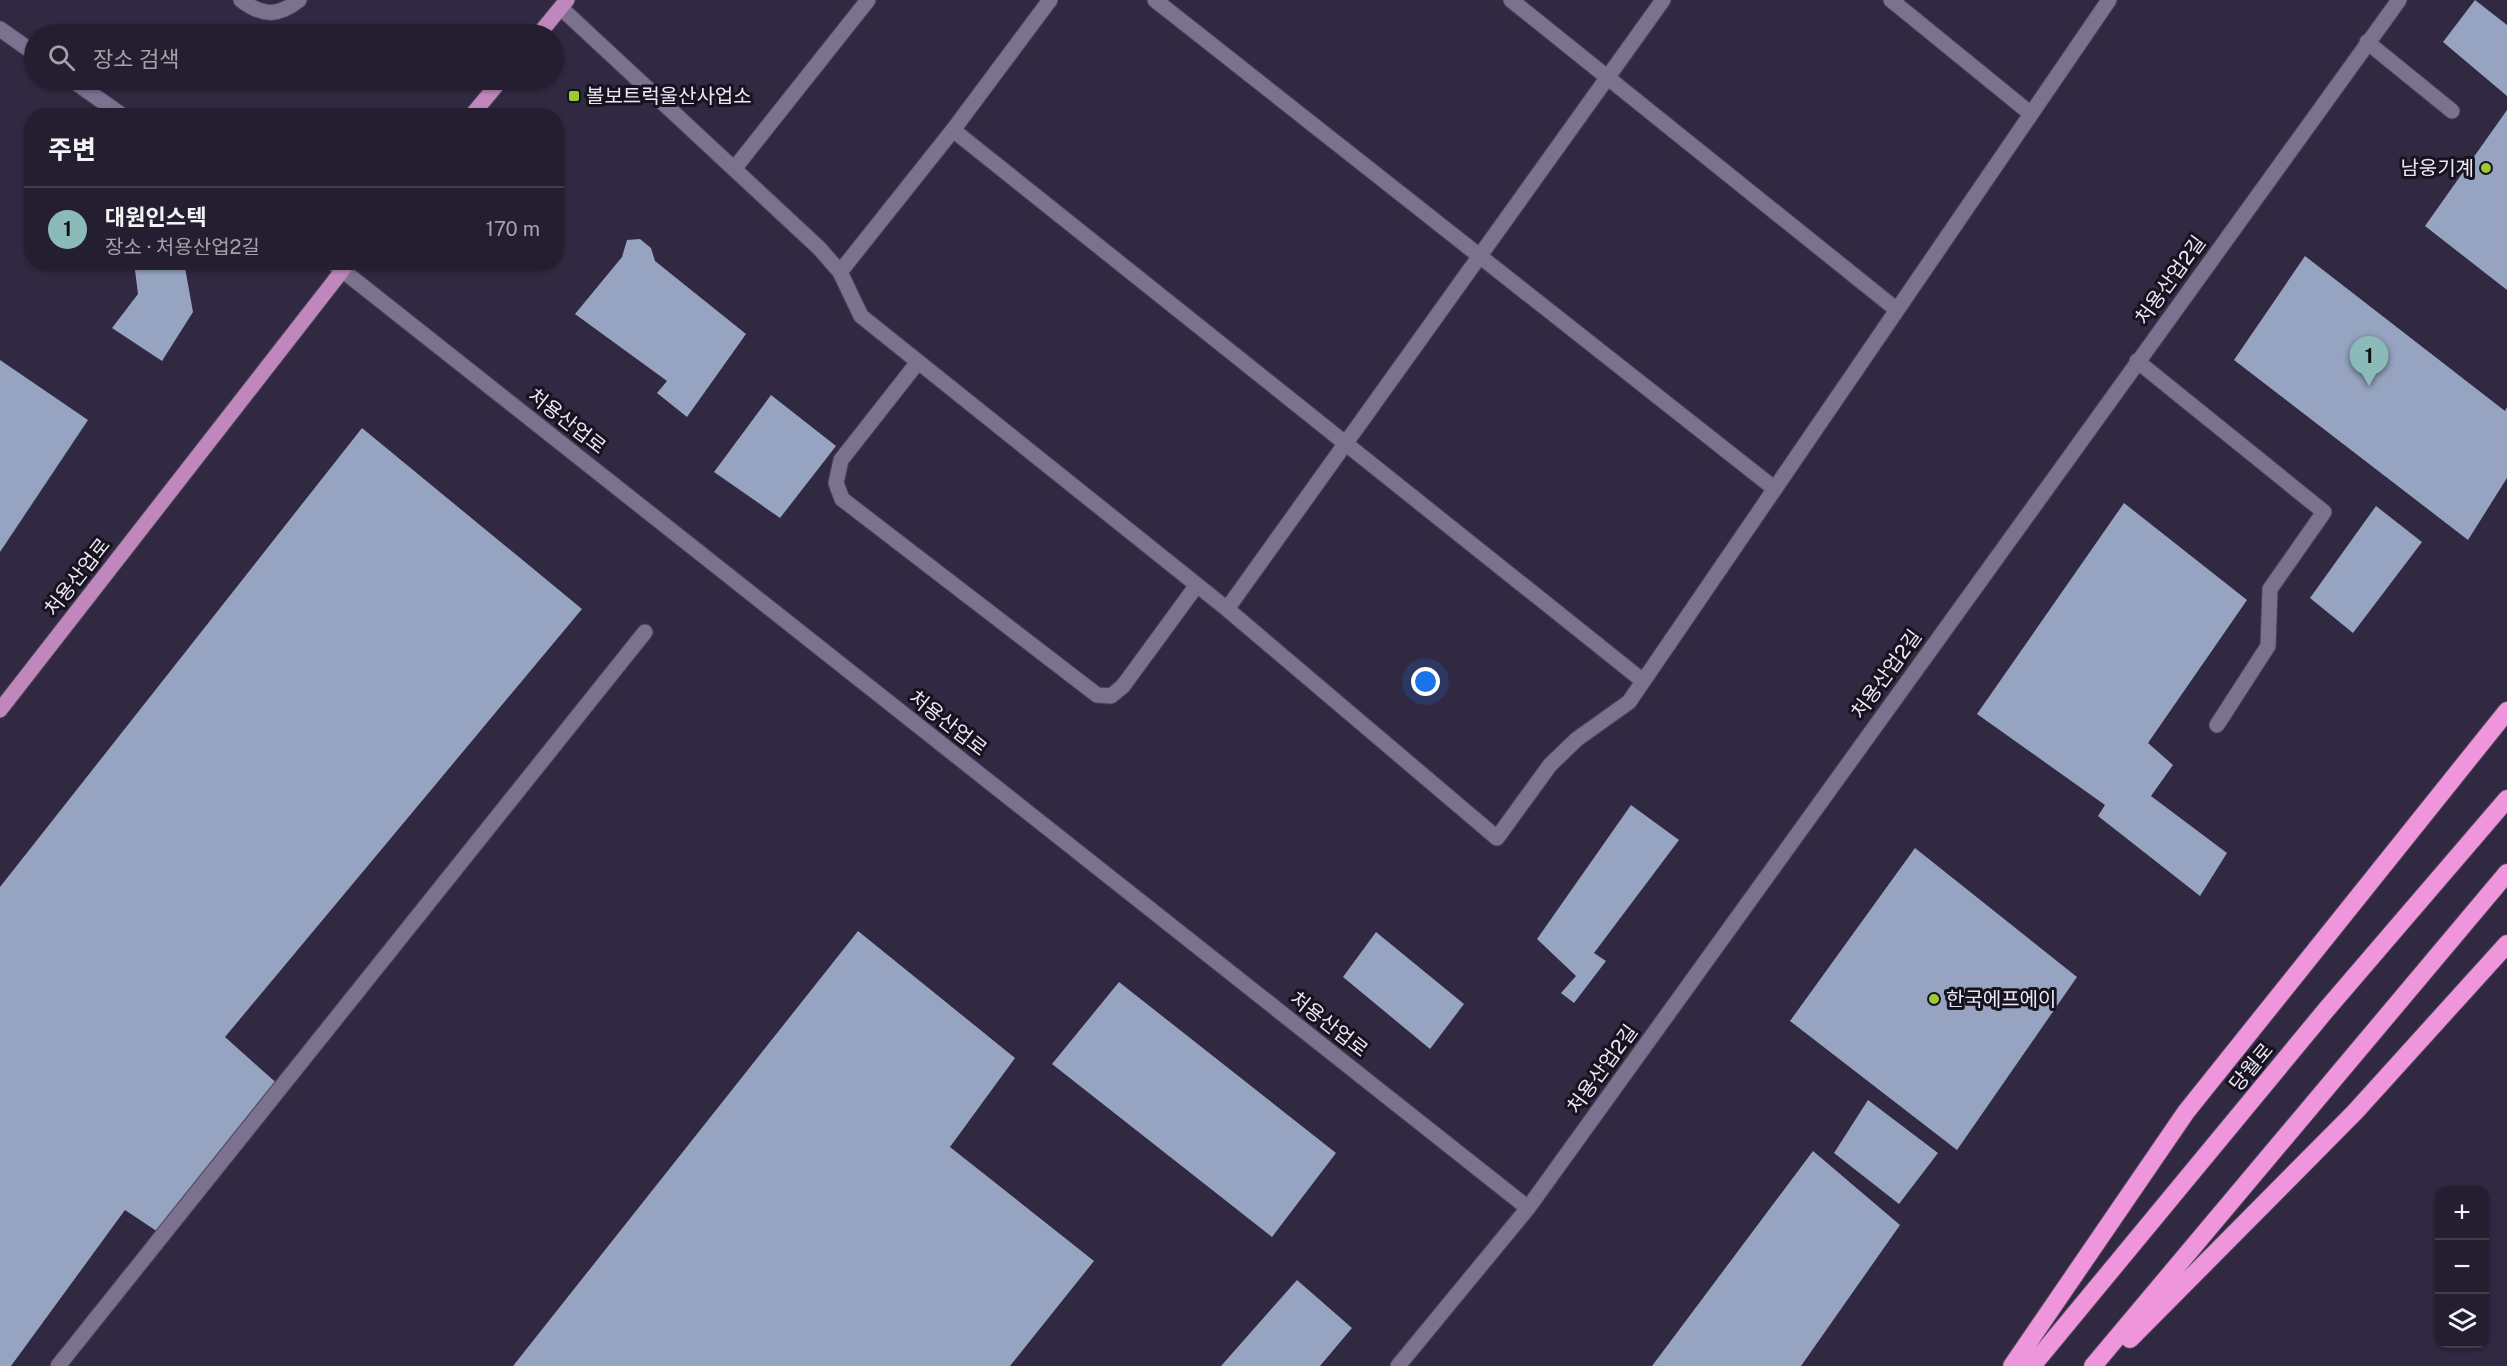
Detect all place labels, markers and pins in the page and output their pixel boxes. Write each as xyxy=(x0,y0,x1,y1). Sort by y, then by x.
place label: 볼보트럭울산사업소 xyxy=(586,84,752,108)
marker: 볼보트럭울산사업소 xyxy=(567,89,581,103)
place label: 남웅기계 xyxy=(2400,156,2474,180)
marker: 남웅기계 xyxy=(2479,161,2493,175)
pin: 1 xyxy=(2350,336,2388,386)
place label: 한국에프에이 xyxy=(1946,987,2056,1011)
marker: 한국에프에이 xyxy=(1927,992,1941,1006)

